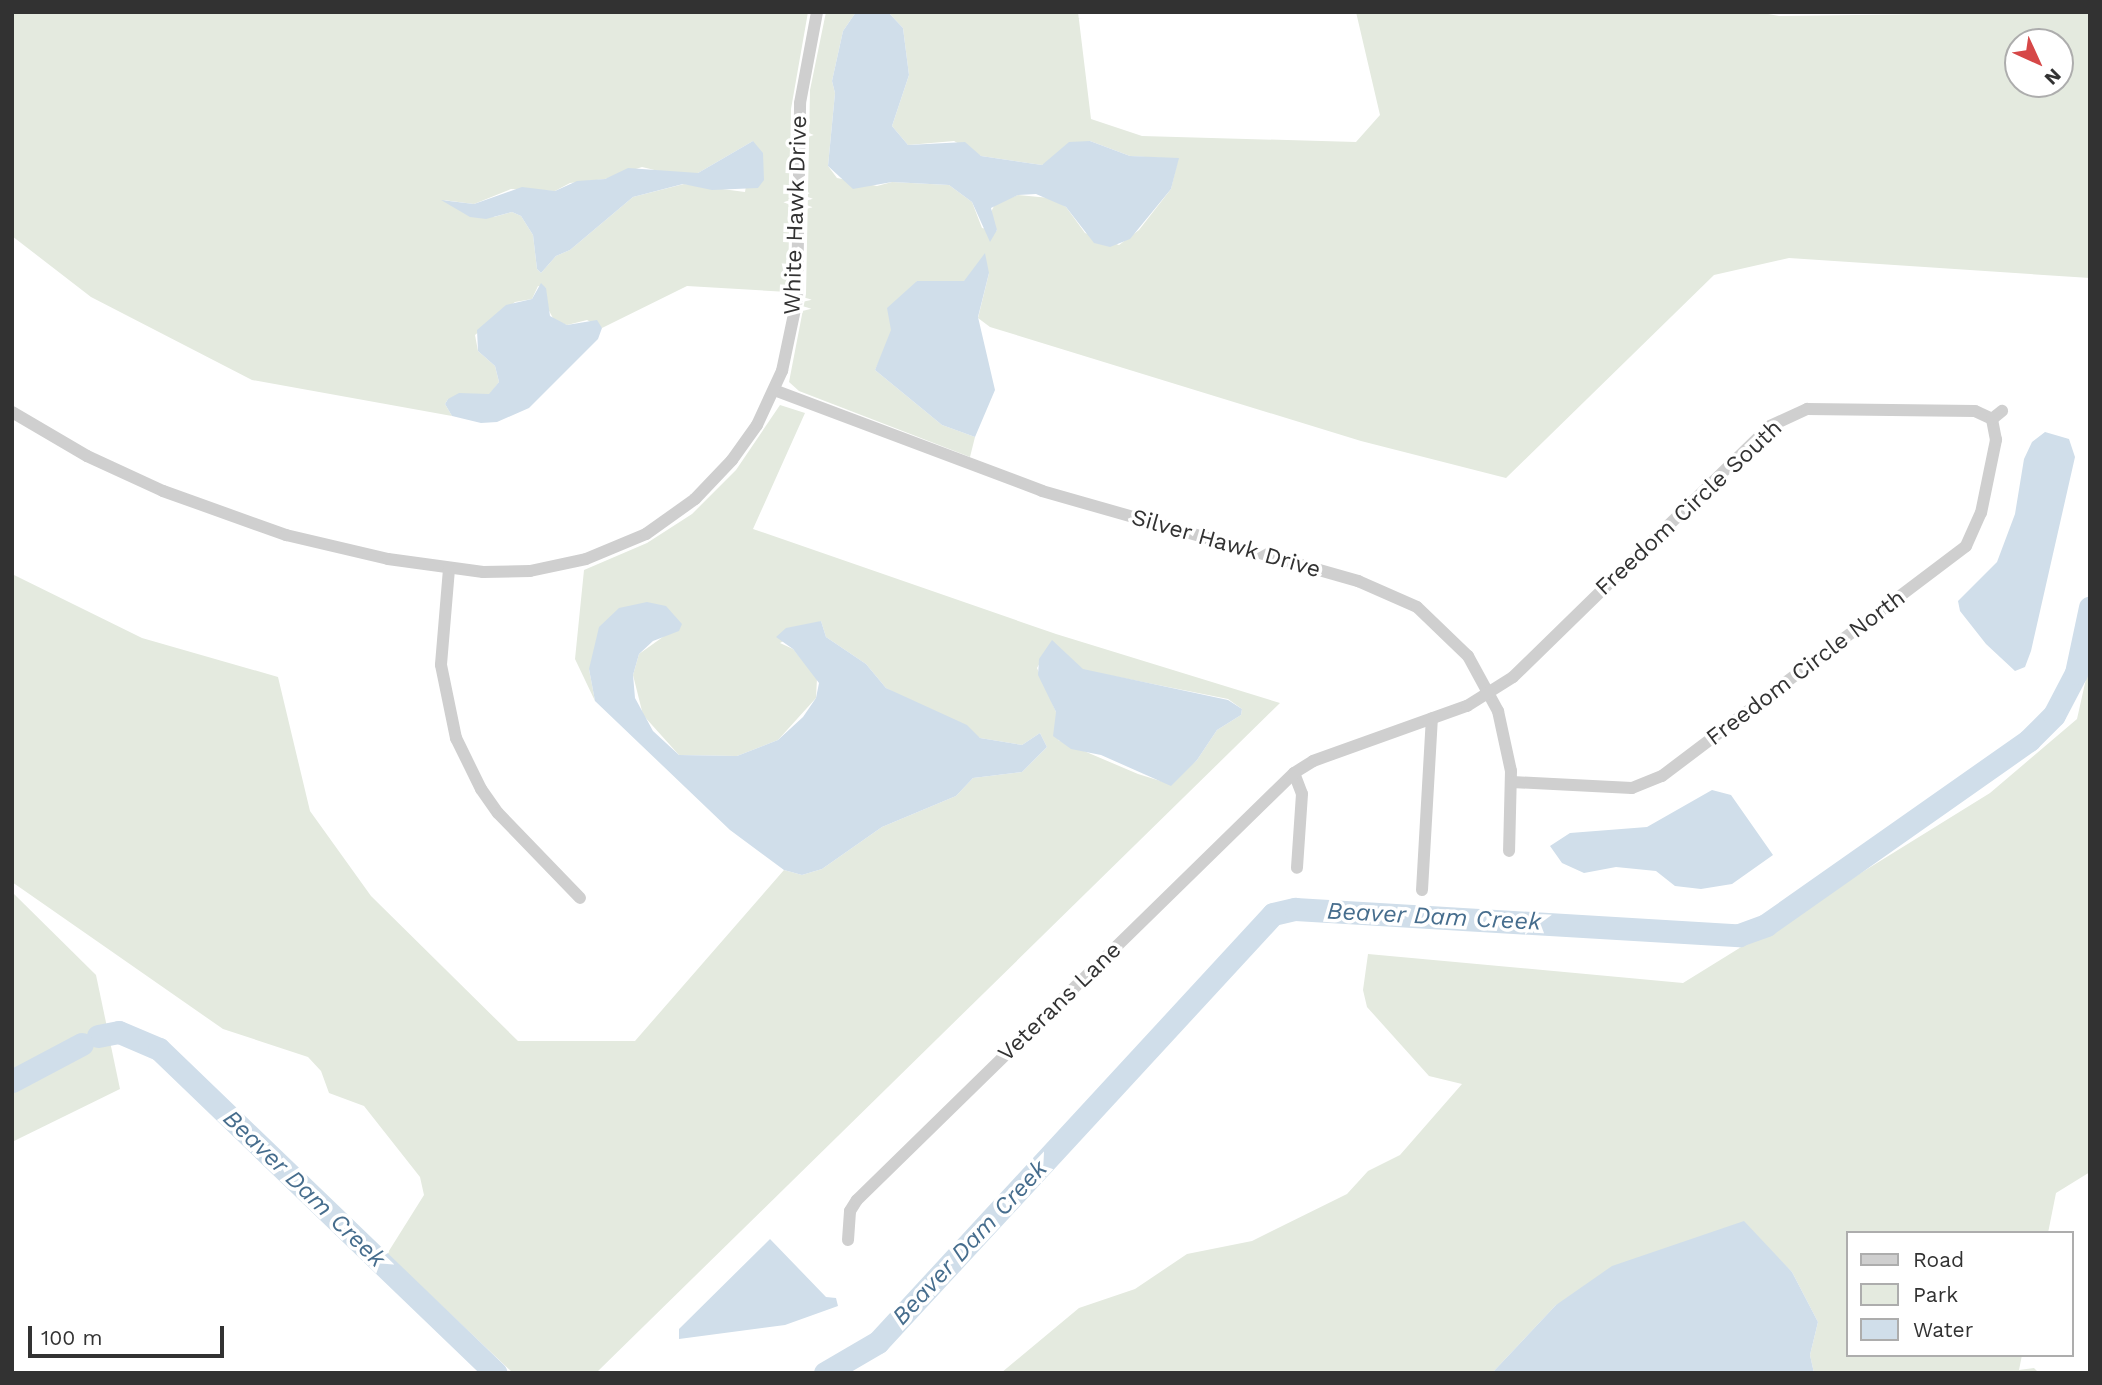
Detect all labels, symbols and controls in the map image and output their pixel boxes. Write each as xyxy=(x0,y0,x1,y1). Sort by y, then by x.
north arrow xyxy=(2004,28,2074,98)
text: N xyxy=(2040,64,2066,90)
street label: White Hawk Drive xyxy=(779,115,813,315)
street label: Freedom Circle South xyxy=(1590,414,1788,602)
street label: Silver Hawk Drive xyxy=(1128,504,1324,584)
street label: Freedom Circle North xyxy=(1701,584,1911,752)
water label: Beaver Dam Creek xyxy=(1326,897,1542,937)
street label: Veterans Lane xyxy=(993,936,1127,1068)
water label: Beaver Dam Creek xyxy=(217,1104,391,1274)
water label: Beaver Dam Creek xyxy=(886,1155,1054,1331)
legend xyxy=(1846,1231,2074,1357)
text: Road xyxy=(1913,1247,1964,1272)
text: Park xyxy=(1913,1282,1958,1307)
scale bar xyxy=(32,1312,228,1356)
text: Water xyxy=(1913,1317,1973,1342)
text: 100 m xyxy=(41,1325,103,1350)

